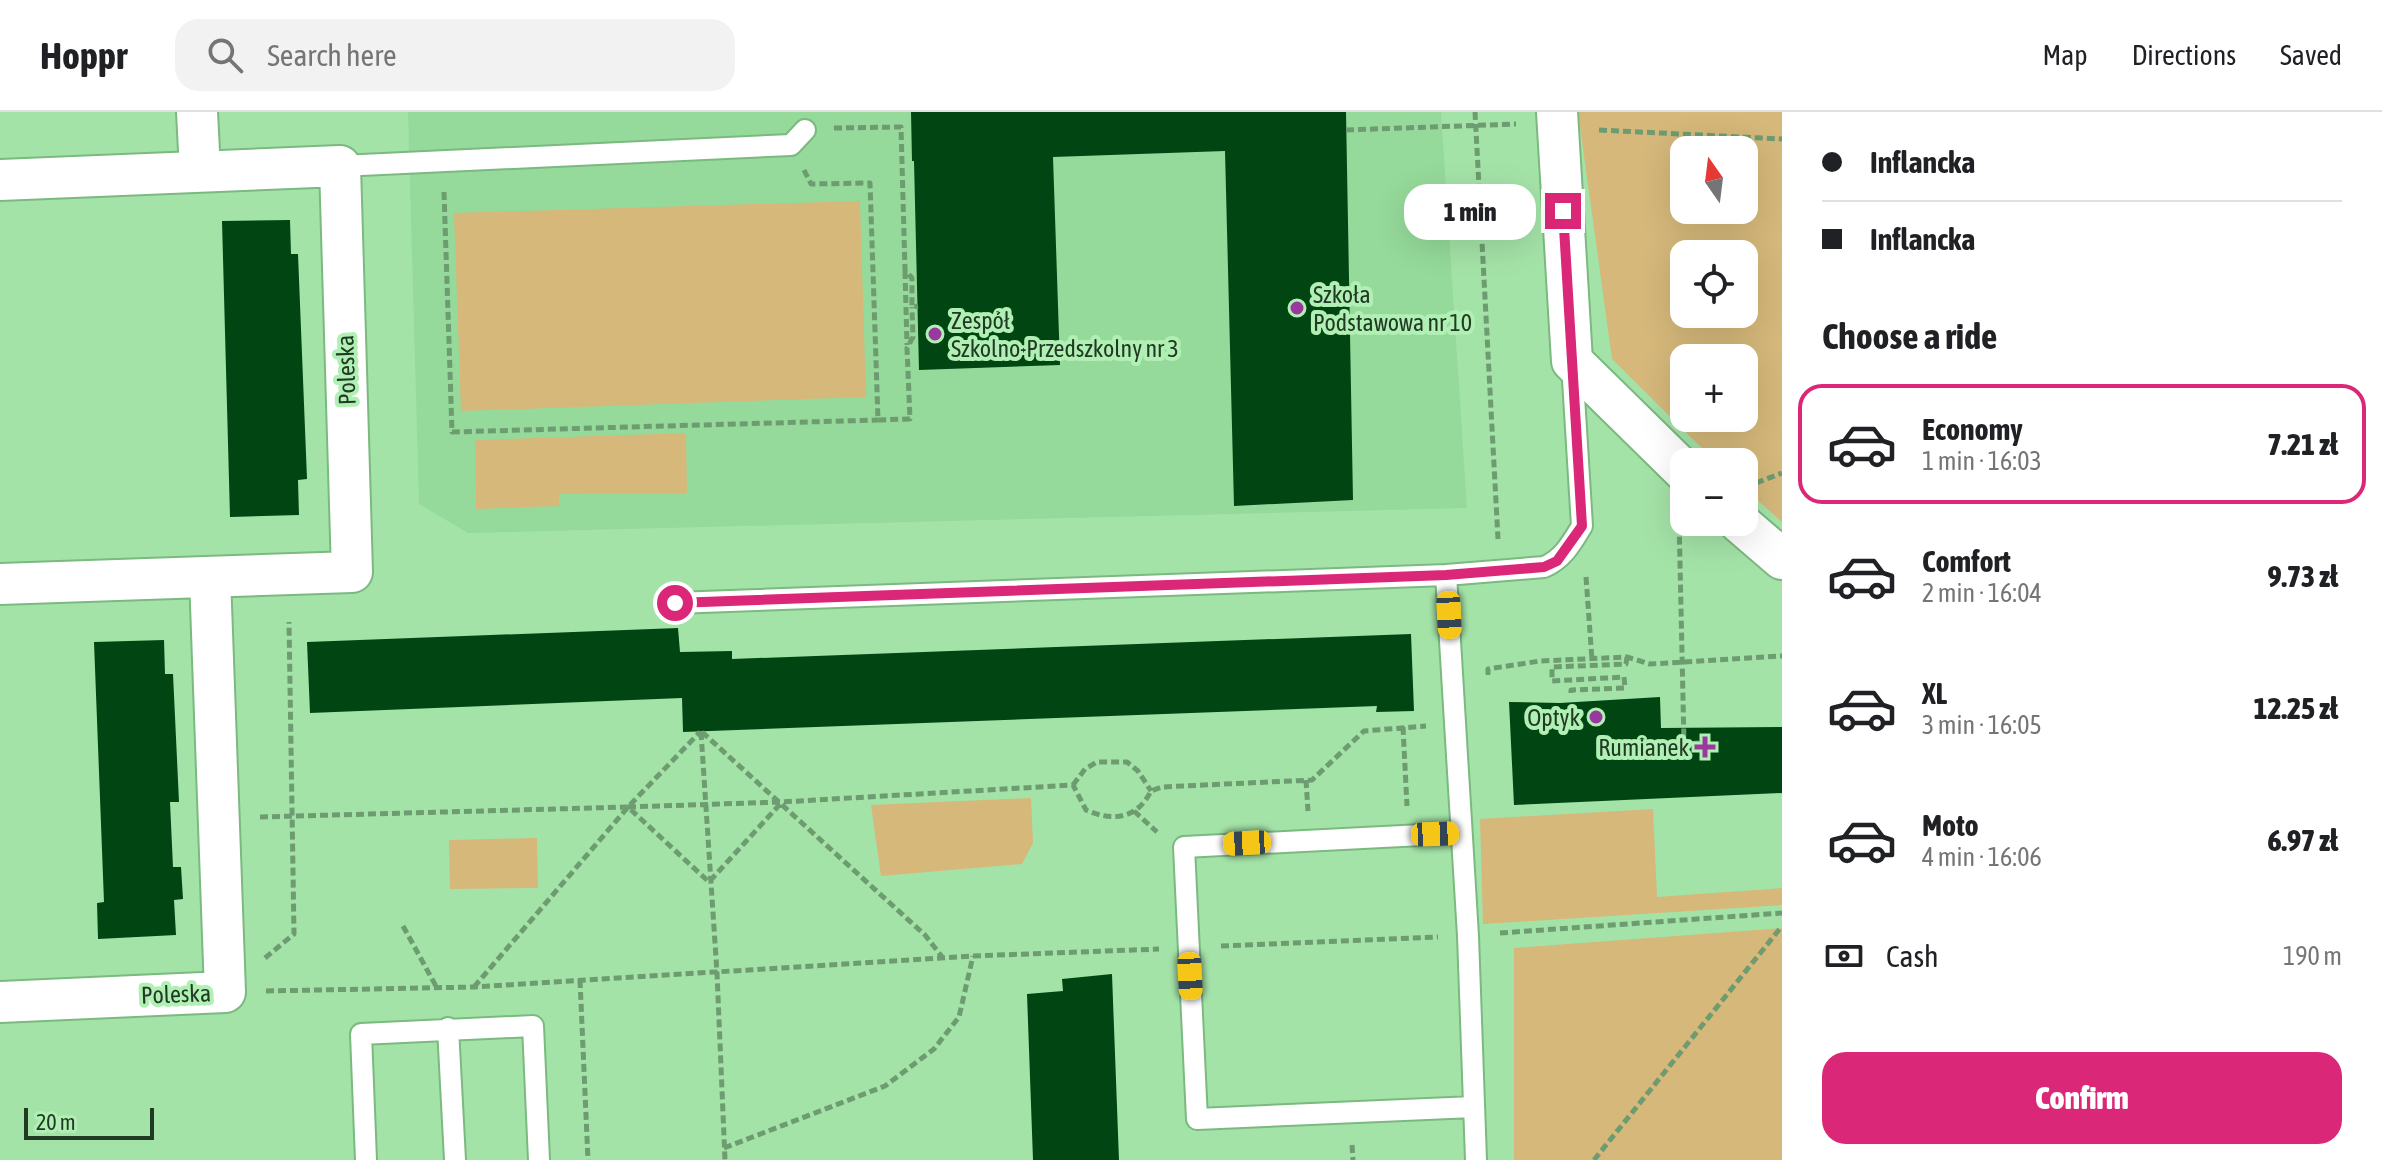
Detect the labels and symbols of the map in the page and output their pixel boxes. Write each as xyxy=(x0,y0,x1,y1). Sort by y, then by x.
north arrow xyxy=(1670,136,1758,224)
callout: 1 min xyxy=(1403,183,1535,239)
route end xyxy=(1545,193,1581,229)
place label: Szkoła Podstawowa nr 10 xyxy=(1313,281,1472,336)
marker: Szkoła Podstawowa nr 10 xyxy=(1288,299,1306,317)
place label: Zespół Szkolno-Przedszkolny nr 3 xyxy=(951,307,1179,362)
marker: Zespół Szkolno-Przedszkolny nr 3 xyxy=(926,325,944,343)
street label: Poleska xyxy=(331,335,361,405)
route start xyxy=(657,585,693,621)
car xyxy=(1436,590,1462,640)
place label: Optyk xyxy=(1527,704,1580,731)
marker: Optyk xyxy=(1587,708,1605,726)
place label: Rumianek xyxy=(1598,734,1689,761)
marker: Rumianek xyxy=(1696,738,1714,756)
car xyxy=(1411,821,1459,847)
car xyxy=(1222,830,1272,856)
car xyxy=(1177,951,1203,1001)
street label: Poleska xyxy=(141,979,211,1009)
scale bar xyxy=(24,1104,154,1140)

